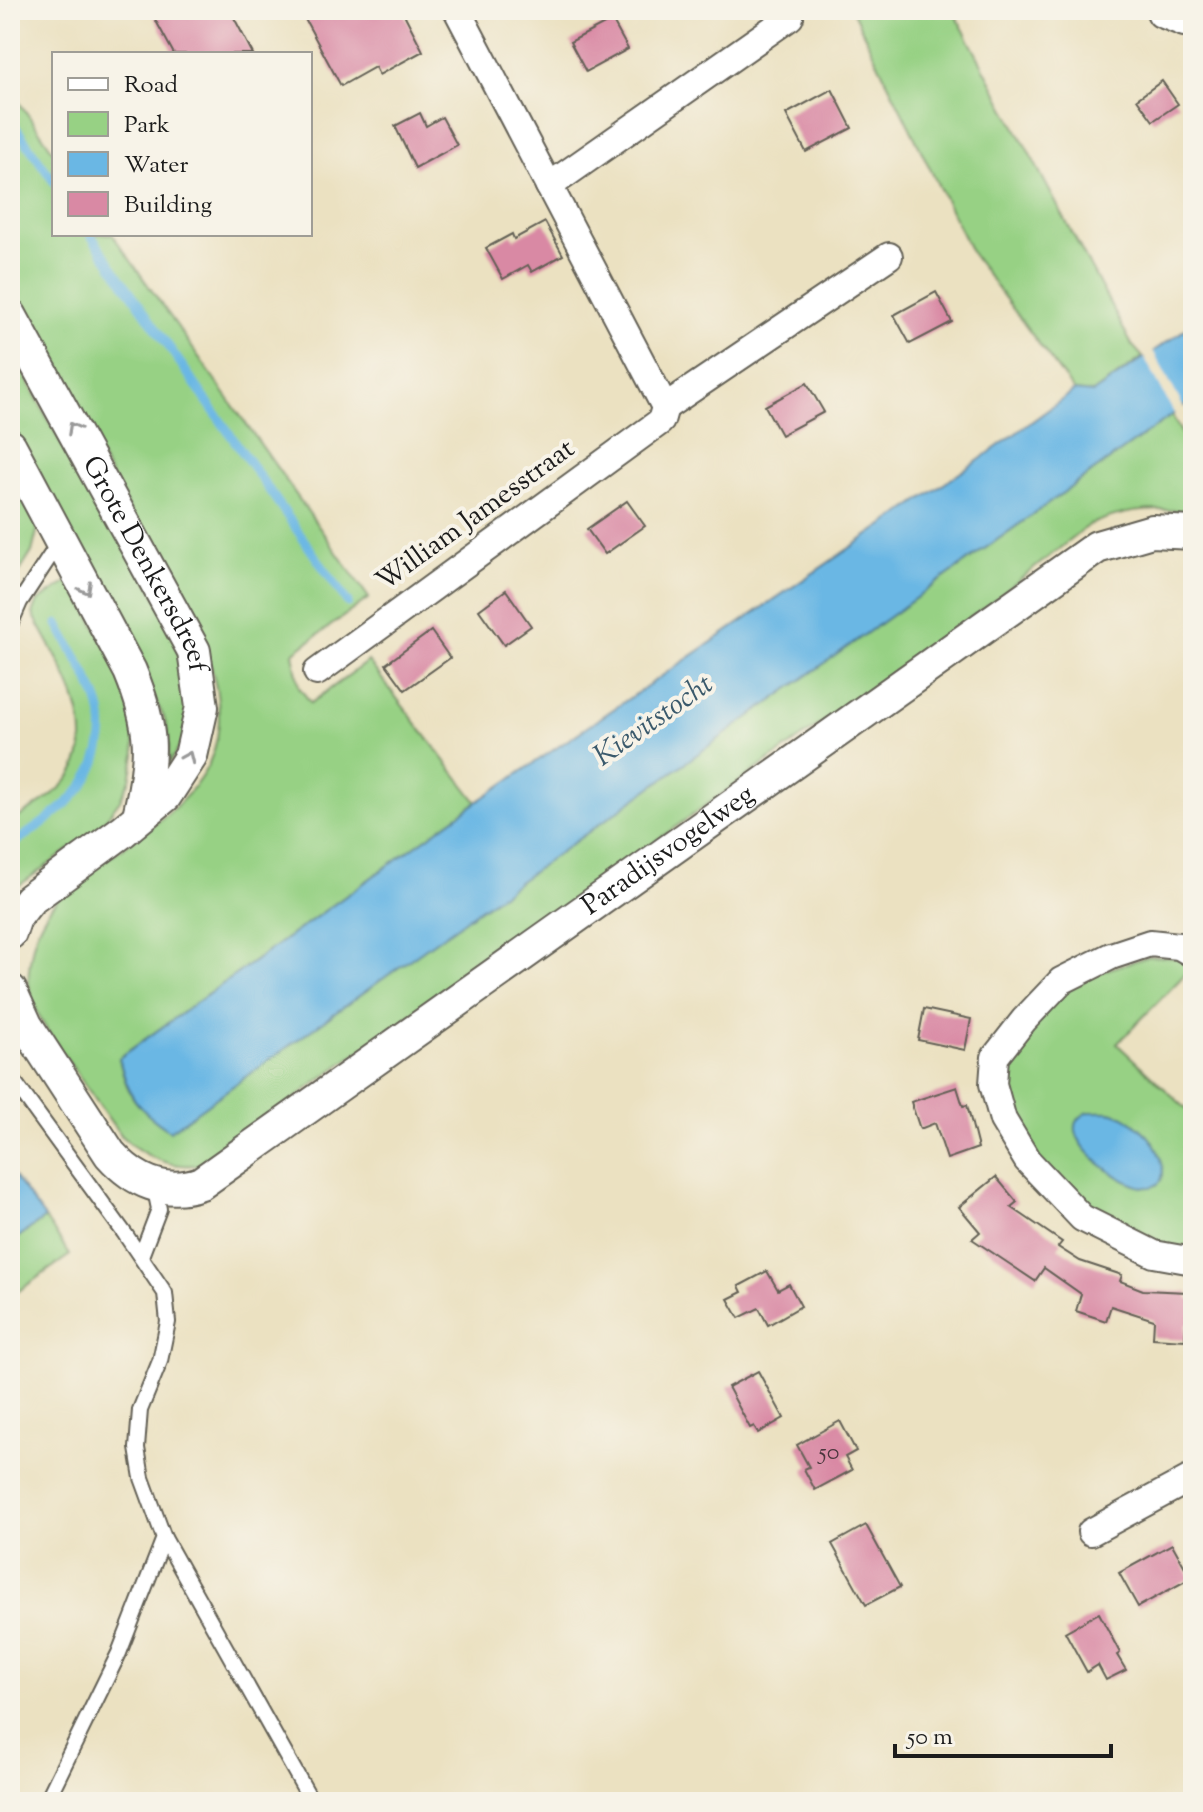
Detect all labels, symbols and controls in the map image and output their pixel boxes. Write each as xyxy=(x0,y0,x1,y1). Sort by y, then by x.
legend xyxy=(52,52,312,236)
text: Road xyxy=(124,69,178,103)
text: Park xyxy=(124,109,170,143)
text: Water xyxy=(124,149,188,183)
text: Building xyxy=(124,189,213,223)
one-way arrow xyxy=(67,423,83,437)
street label: William Jamesstraat xyxy=(368,430,584,602)
street label: Grote Denkersdreef xyxy=(71,449,217,676)
one-way arrow xyxy=(76,581,91,596)
water label: Kievitstocht xyxy=(585,664,723,778)
one-way arrow xyxy=(178,751,194,766)
street label: Paradijsvogelweg xyxy=(574,776,763,926)
house number: 50 xyxy=(817,1436,839,1470)
scale bar xyxy=(895,1708,1111,1758)
text: 50 m xyxy=(905,1721,953,1755)

